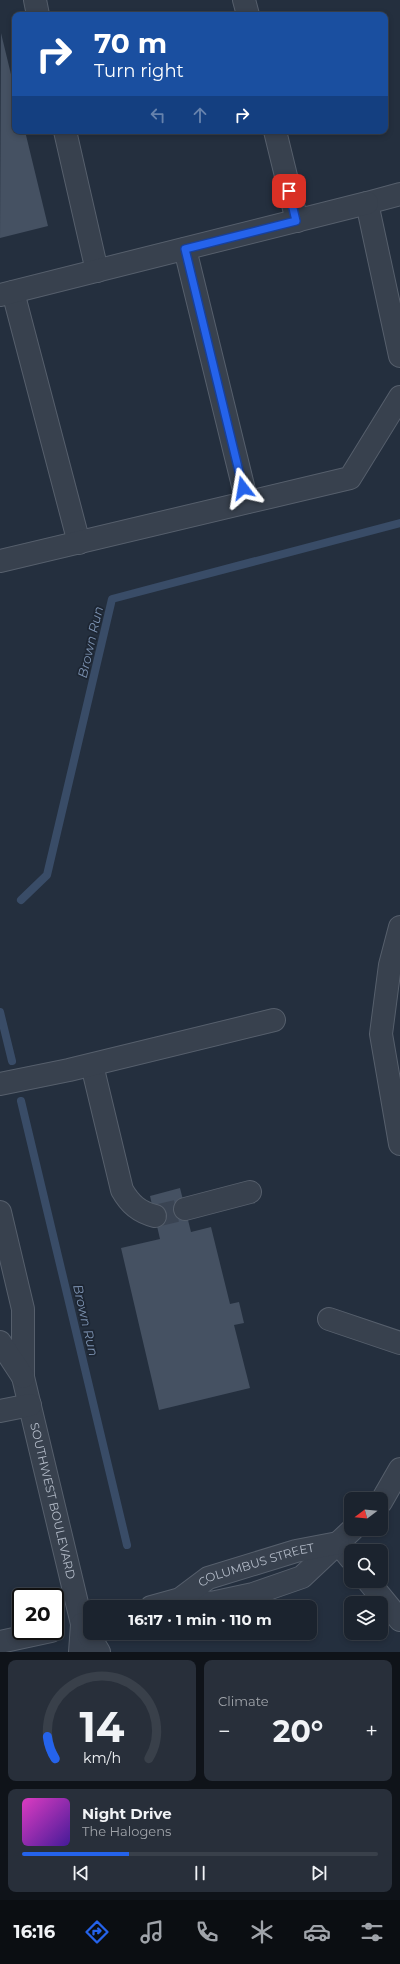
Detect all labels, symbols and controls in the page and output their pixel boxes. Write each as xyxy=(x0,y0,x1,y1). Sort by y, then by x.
text: 70 m xyxy=(94,26,167,60)
icon: right xyxy=(28,28,80,80)
text: Turn right xyxy=(94,60,184,82)
icon: left xyxy=(147,104,169,126)
icon: ahead xyxy=(189,104,211,126)
icon: right xyxy=(231,104,253,126)
pin xyxy=(272,174,306,208)
icon: arrive xyxy=(278,180,300,202)
position arrow xyxy=(222,467,264,509)
water label: Brown Run xyxy=(74,604,106,680)
water label: Brown Run xyxy=(70,1282,102,1358)
street label: SOUTHWEST BOULEVARD xyxy=(27,1421,79,1581)
north arrow xyxy=(344,1492,388,1536)
map controls xyxy=(344,1492,388,1640)
street label: COLUMBUS STREET xyxy=(195,1540,315,1590)
button: search xyxy=(344,1544,388,1588)
speed limit sign: 20 xyxy=(12,1588,64,1640)
button: layers xyxy=(344,1596,388,1640)
text: 16:17 · 1 min · 110 m xyxy=(128,1610,272,1629)
text: Climate xyxy=(218,1693,269,1709)
text: 14 xyxy=(80,1701,125,1751)
text: 20° xyxy=(273,1713,323,1750)
text: − xyxy=(218,1718,231,1745)
text: + xyxy=(365,1718,378,1745)
text: km/h xyxy=(83,1748,121,1766)
text: Night Drive xyxy=(82,1804,172,1823)
text: The Halogens xyxy=(82,1823,171,1839)
icon: previous xyxy=(70,1862,92,1884)
icon: pause xyxy=(189,1862,211,1884)
icon: next xyxy=(308,1862,330,1884)
icon: directions xyxy=(83,1918,111,1946)
icon: music xyxy=(138,1918,166,1946)
icon: phone xyxy=(193,1918,221,1946)
icon: climate xyxy=(248,1918,276,1946)
icon: car xyxy=(303,1918,331,1946)
icon: filters xyxy=(358,1918,386,1946)
text: 16:16 xyxy=(14,1921,55,1943)

